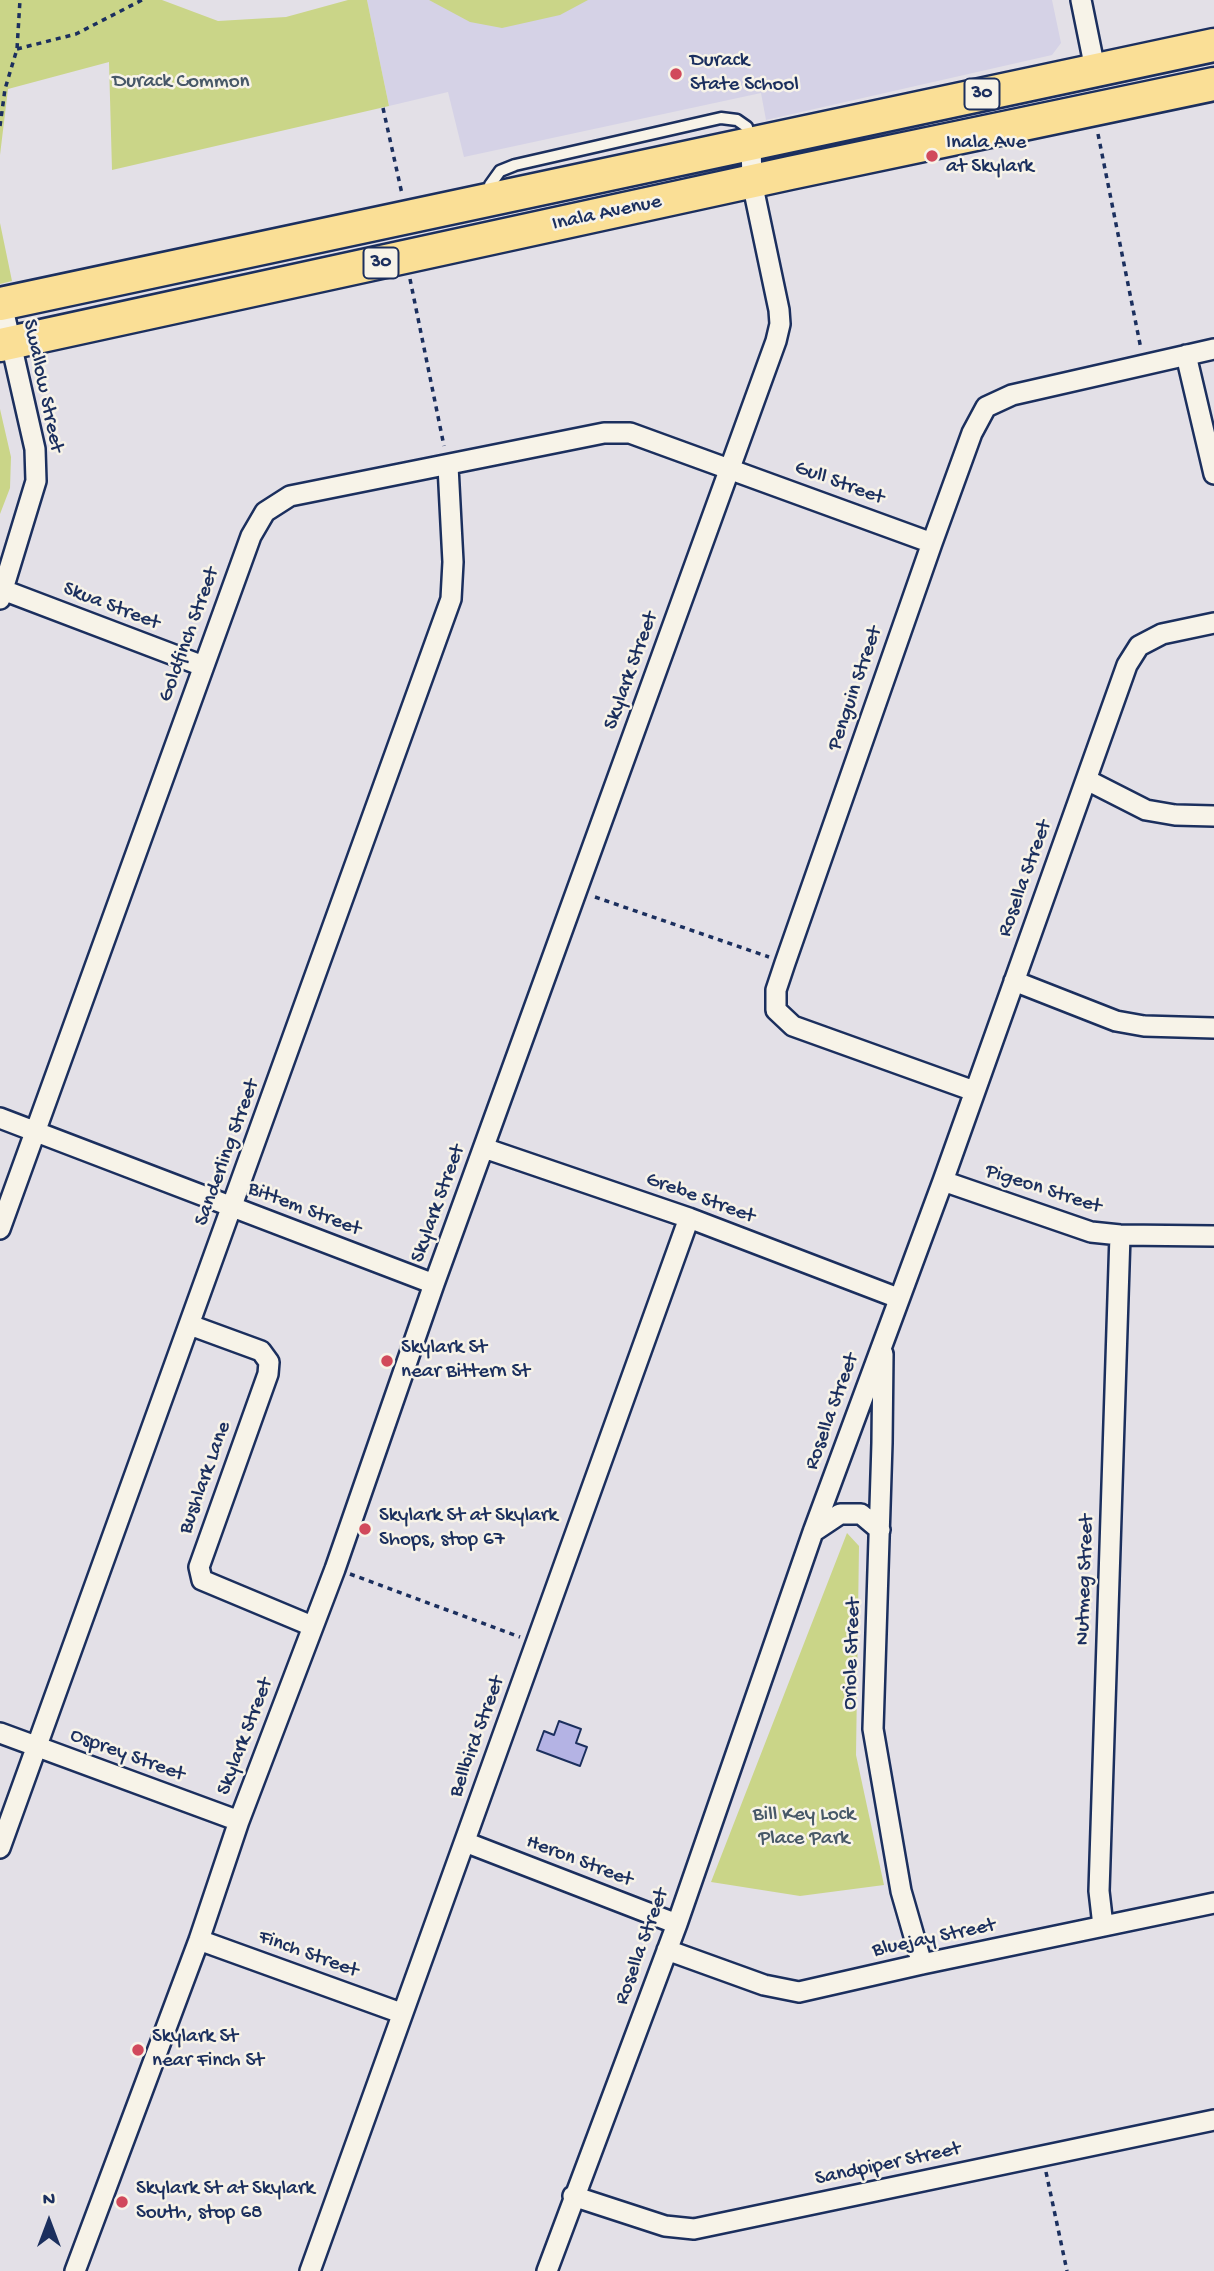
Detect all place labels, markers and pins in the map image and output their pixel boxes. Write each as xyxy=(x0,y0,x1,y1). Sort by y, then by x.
place label: Durack State School xyxy=(690,49,799,99)
marker: Durack State School xyxy=(668,66,684,82)
place label: Inala Ave at Skylark xyxy=(946,131,1034,181)
marker: Inala Ave at Skylark xyxy=(924,148,940,164)
place label: Skylark St near Bittern St xyxy=(401,1336,530,1386)
marker: Skylark St near Bittern St xyxy=(379,1353,395,1369)
place label: Skylark St at Skylark Shops, stop 67 xyxy=(379,1504,558,1554)
marker: Skylark St at Skylark Shops, stop 67 xyxy=(357,1521,373,1537)
place label: Skylark St near Finch St xyxy=(152,2025,264,2075)
marker: Skylark St near Finch St xyxy=(130,2042,146,2058)
place label: Skylark St at Skylark South, stop 68 xyxy=(136,2177,314,2227)
marker: Skylark St at Skylark South, stop 68 xyxy=(114,2194,130,2210)

